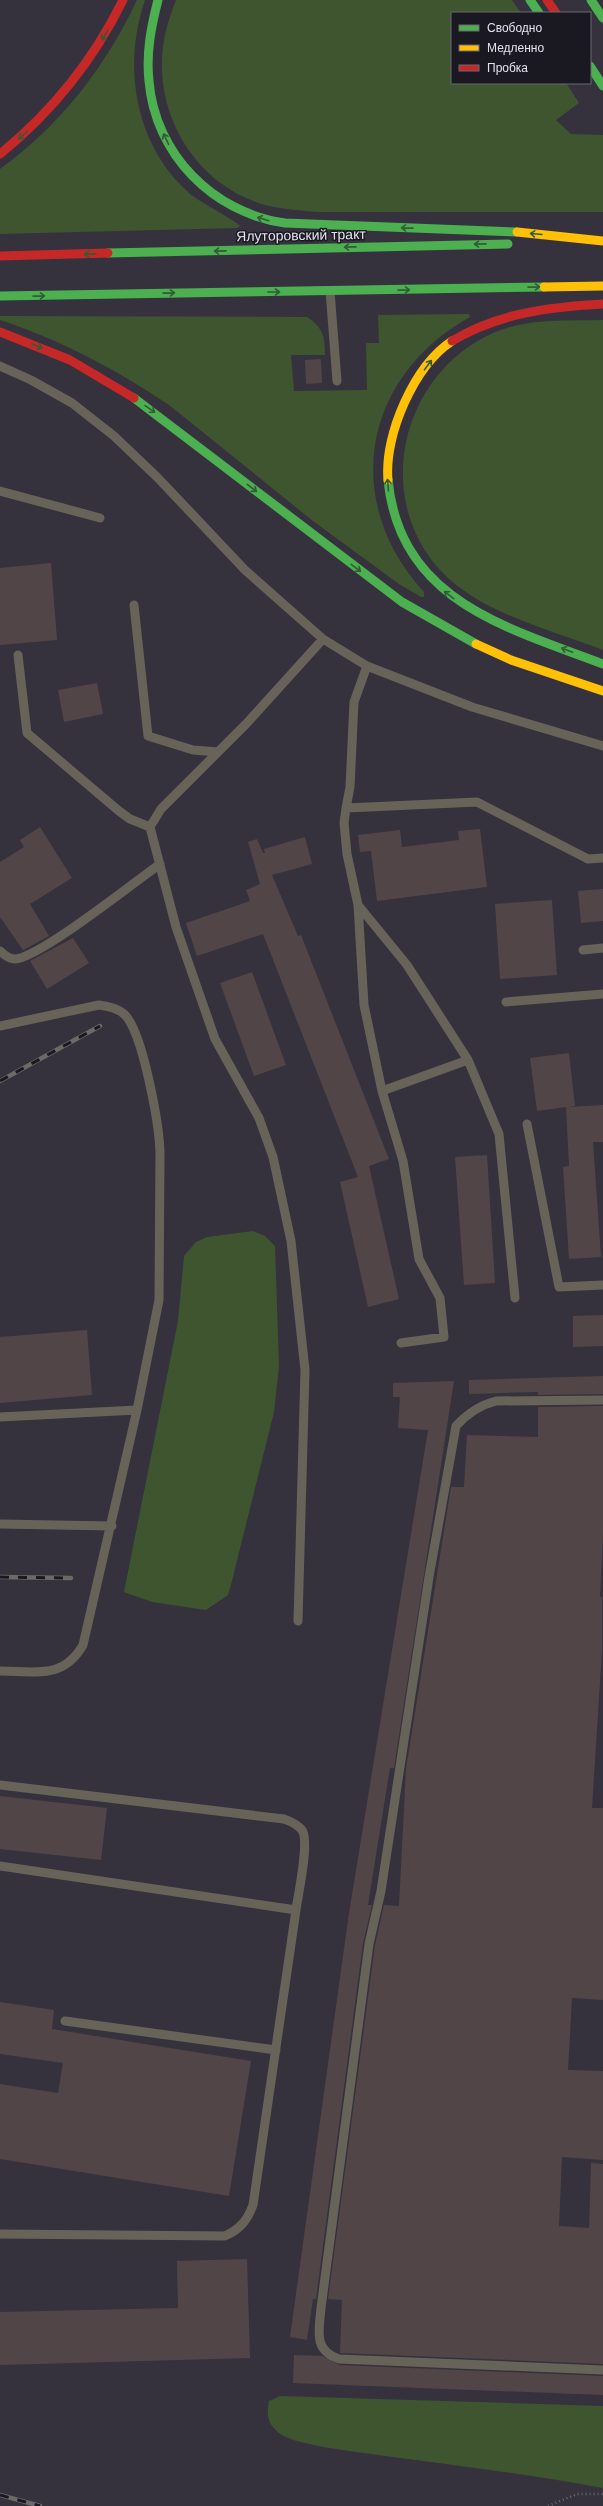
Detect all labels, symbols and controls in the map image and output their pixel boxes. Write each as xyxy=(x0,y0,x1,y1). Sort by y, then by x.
legend xyxy=(451,12,591,84)
text: Свободно xyxy=(487,21,542,35)
one-way arrow xyxy=(100,29,108,41)
text: Медленно xyxy=(487,41,544,55)
text: Пробка xyxy=(487,61,528,75)
one-way arrow xyxy=(18,130,28,140)
one-way arrow xyxy=(162,133,169,145)
one-way arrow xyxy=(257,215,270,222)
one-way arrow xyxy=(401,224,414,232)
street label: Ялуторовский тракт xyxy=(236,226,366,244)
one-way arrow xyxy=(530,231,543,238)
one-way arrow xyxy=(474,240,487,248)
one-way arrow xyxy=(344,243,357,251)
one-way arrow xyxy=(214,247,227,254)
one-way arrow xyxy=(84,250,97,258)
one-way arrow xyxy=(527,283,540,291)
one-way arrow xyxy=(397,286,410,294)
one-way arrow xyxy=(267,288,280,296)
one-way arrow xyxy=(162,289,175,297)
one-way arrow xyxy=(32,292,45,300)
one-way arrow xyxy=(30,342,42,350)
one-way arrow xyxy=(424,359,432,370)
one-way arrow xyxy=(144,405,155,413)
one-way arrow xyxy=(385,479,392,492)
one-way arrow xyxy=(247,484,258,493)
one-way arrow xyxy=(350,563,361,572)
one-way arrow xyxy=(444,590,455,599)
one-way arrow xyxy=(561,645,573,653)

